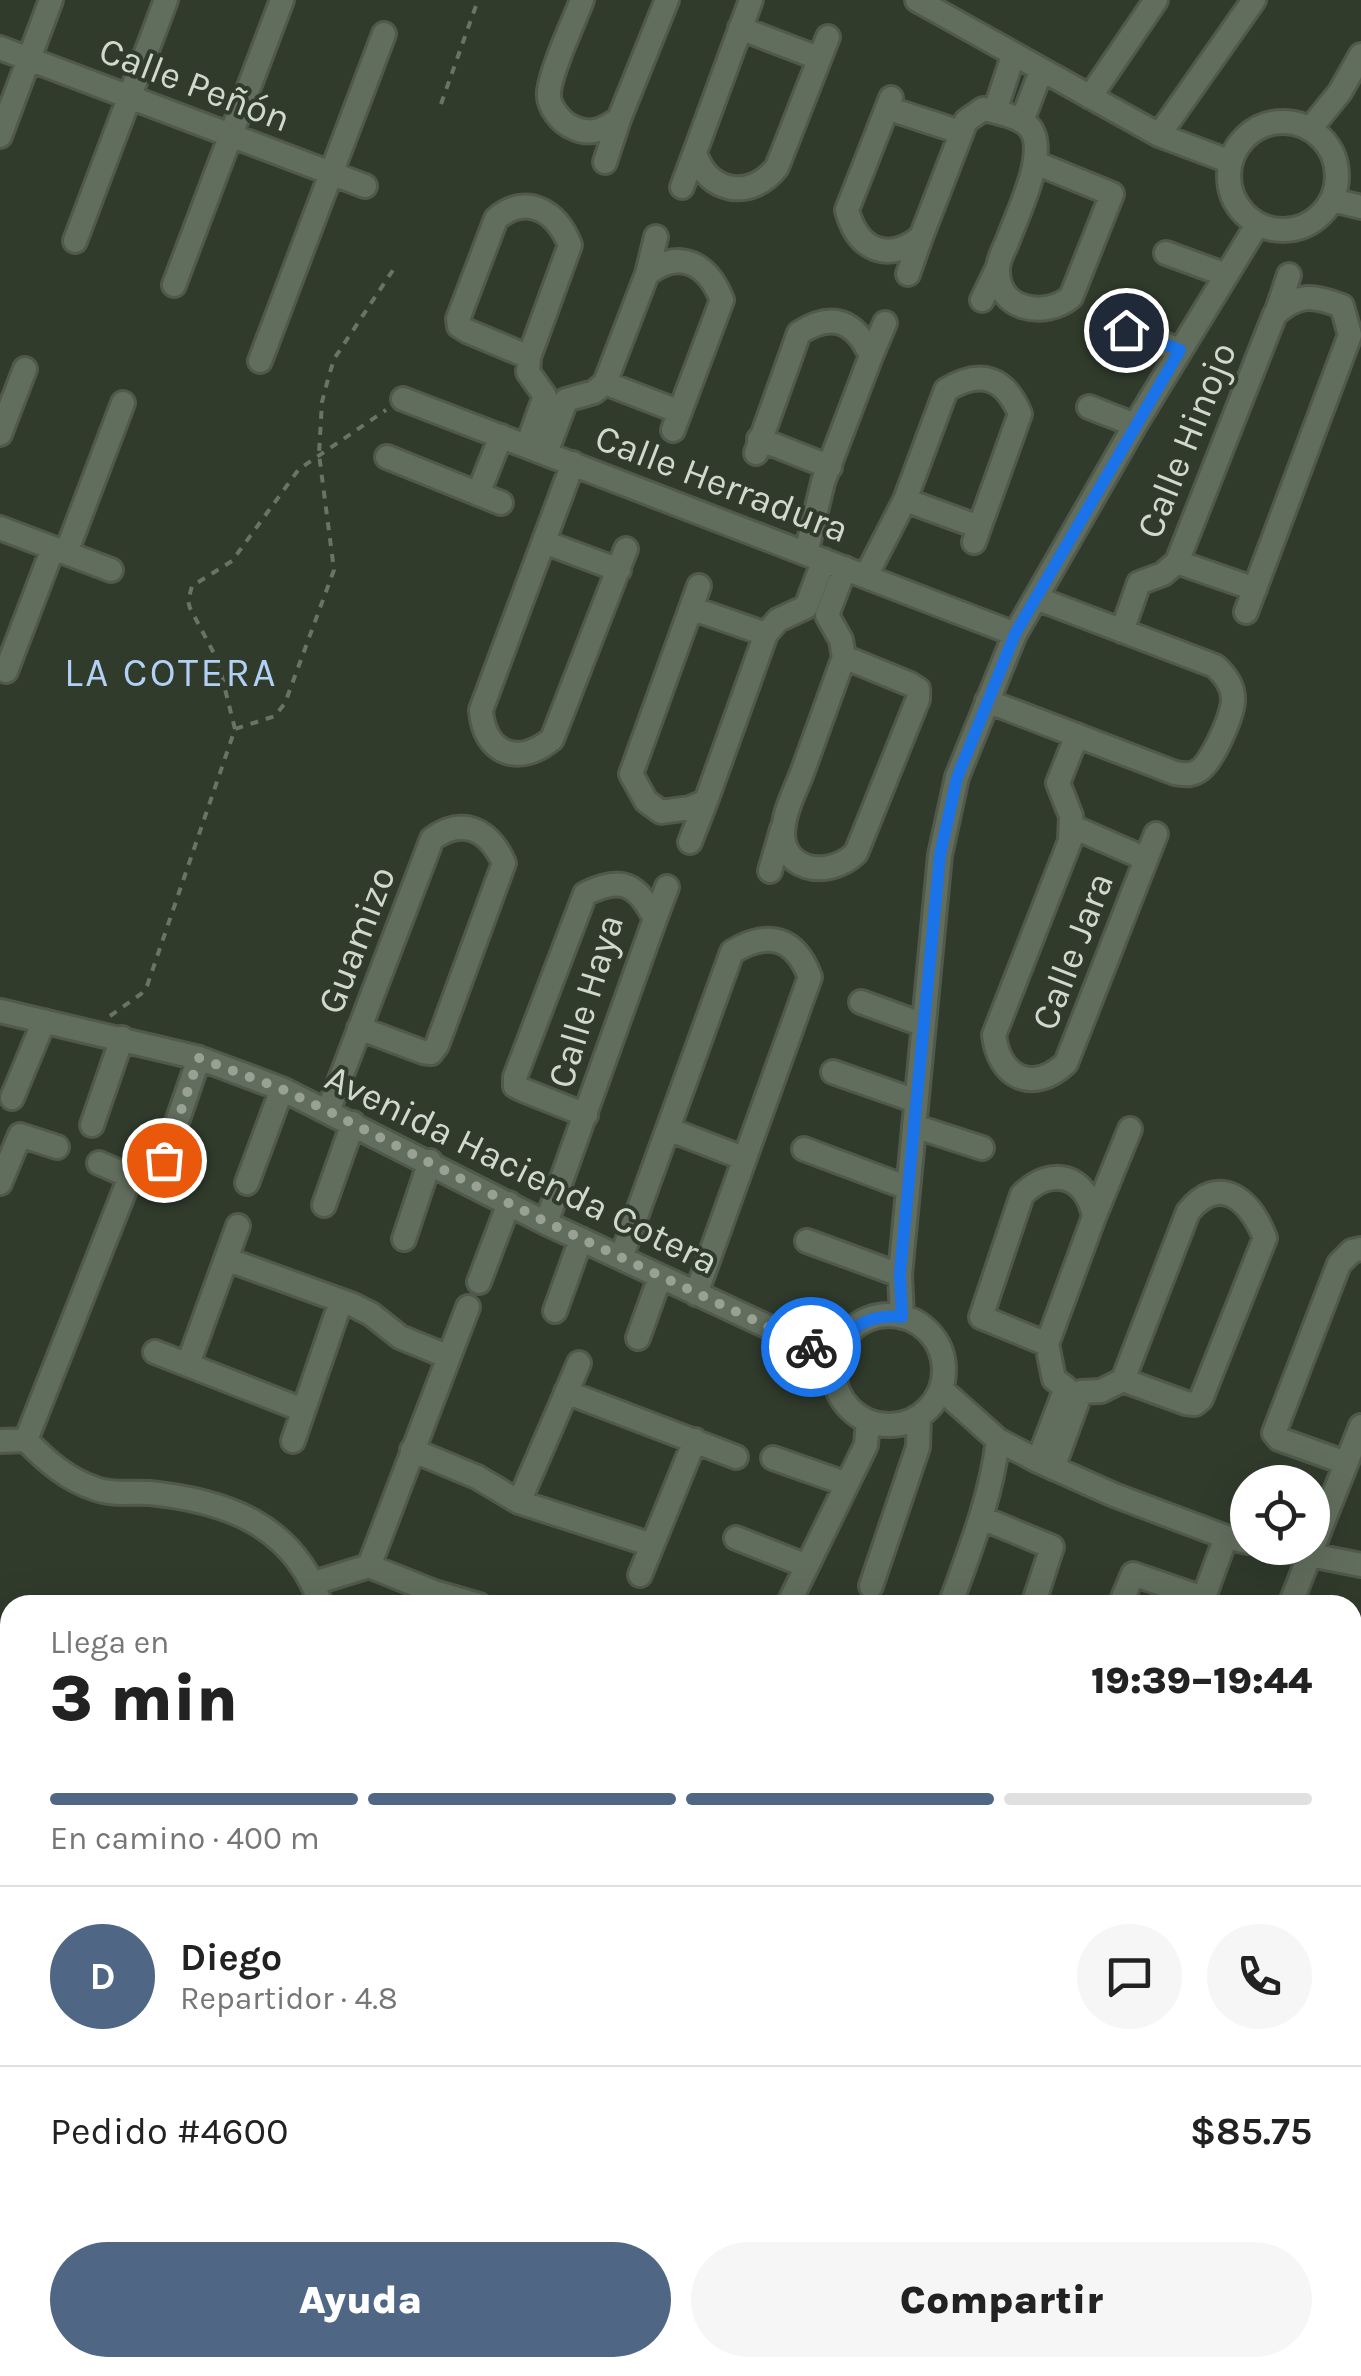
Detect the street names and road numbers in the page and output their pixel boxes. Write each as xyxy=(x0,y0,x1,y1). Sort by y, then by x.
street label: Calle Peñón xyxy=(93,27,297,142)
street label: Calle Hinojo xyxy=(1127,336,1246,545)
street label: Calle Herradura xyxy=(589,415,855,552)
street label: Guamizo xyxy=(308,860,405,1020)
street label: Calle Jara xyxy=(1022,866,1123,1036)
street label: Calle Haya xyxy=(538,909,633,1093)
street label: Avenida Hacienda Cotera xyxy=(318,1055,725,1284)

